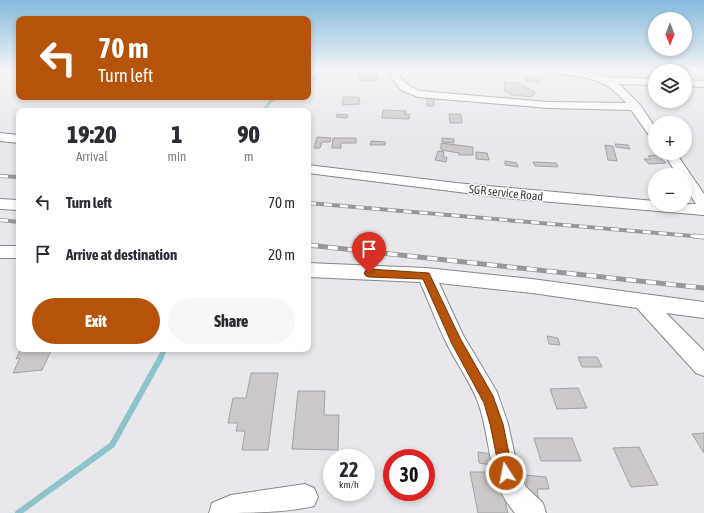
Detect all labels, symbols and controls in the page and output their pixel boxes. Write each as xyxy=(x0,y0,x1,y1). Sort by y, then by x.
north arrow xyxy=(648,12,692,56)
map controls xyxy=(648,12,692,212)
icon: left xyxy=(32,32,84,84)
text: 70 m xyxy=(98,32,148,64)
button: layers xyxy=(648,64,692,108)
text: Turn left xyxy=(98,65,153,86)
button: + xyxy=(648,116,692,160)
text: 19:20 xyxy=(67,121,117,148)
text: 1 xyxy=(171,121,183,148)
text: 90 xyxy=(237,121,260,148)
text: Arrival xyxy=(76,149,108,164)
text: min xyxy=(168,149,186,164)
text: m xyxy=(244,149,253,164)
button: − xyxy=(648,168,692,212)
street label: SGR service Road xyxy=(468,182,544,204)
icon: left xyxy=(32,191,54,213)
text: Turn left xyxy=(66,194,112,211)
text: 70 m xyxy=(268,194,295,211)
pin xyxy=(352,232,386,273)
icon: arrive xyxy=(358,238,380,260)
icon: arrive xyxy=(32,243,54,265)
text: Arrive at destination xyxy=(66,246,177,263)
text: 20 m xyxy=(268,246,295,263)
button: Exit xyxy=(32,298,160,344)
button: Share xyxy=(168,298,295,344)
speed limit sign: 30 xyxy=(383,449,435,501)
position arrow xyxy=(485,452,527,494)
text: 22 xyxy=(340,458,358,481)
text: km/h xyxy=(339,479,359,490)

